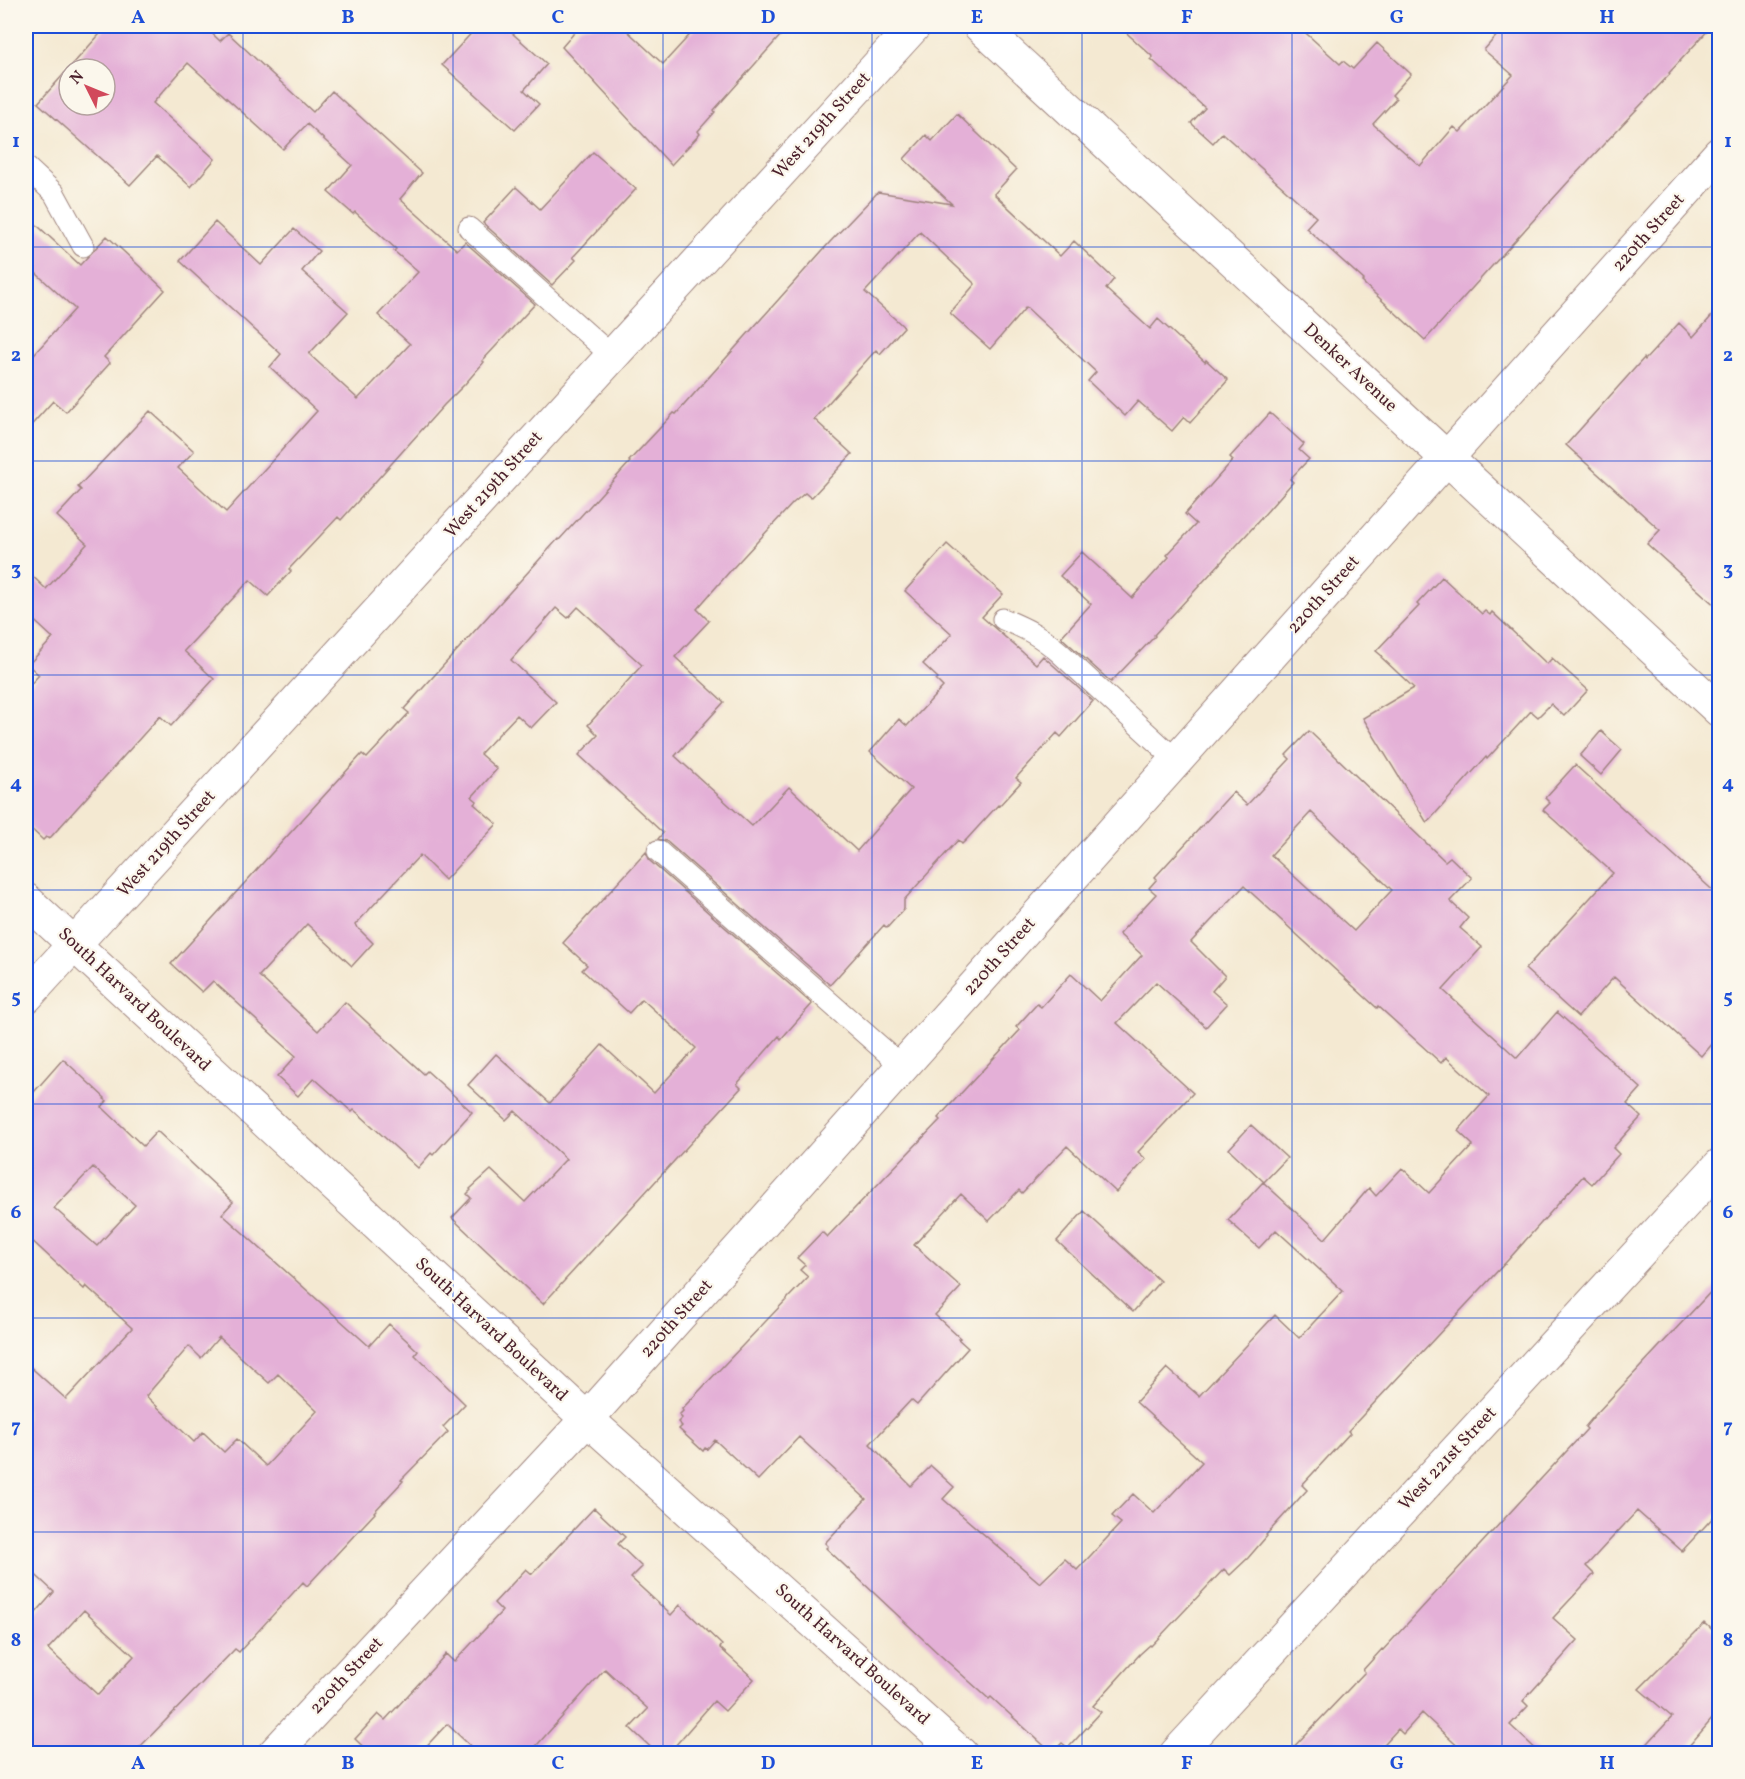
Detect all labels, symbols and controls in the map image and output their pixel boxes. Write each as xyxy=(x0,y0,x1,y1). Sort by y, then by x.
text: A xyxy=(131,4,145,32)
text: B xyxy=(341,4,355,32)
text: C xyxy=(552,4,565,32)
text: D xyxy=(761,4,775,32)
text: E xyxy=(971,4,983,32)
text: F xyxy=(1181,4,1193,32)
text: G xyxy=(1390,4,1404,32)
text: H xyxy=(1599,4,1615,32)
north arrow xyxy=(57,57,117,117)
text: N xyxy=(65,66,90,90)
street label: West 219th Street xyxy=(767,67,877,185)
text: 1 xyxy=(12,128,20,156)
text: 1 xyxy=(1724,128,1732,156)
street label: 220th Street xyxy=(1607,188,1691,278)
street label: Denker Avenue xyxy=(1297,318,1403,418)
text: 2 xyxy=(11,342,21,370)
text: 2 xyxy=(1723,342,1733,370)
street label: West 219th Street xyxy=(439,426,549,544)
street label: 220th Street xyxy=(1282,550,1366,640)
text: 3 xyxy=(11,556,21,584)
text: 3 xyxy=(1723,556,1733,584)
text: 4 xyxy=(10,770,22,798)
text: 4 xyxy=(1722,770,1734,798)
street label: West 219th Street xyxy=(112,785,222,903)
street label: 220th Street xyxy=(958,912,1042,1002)
street label: South Harvard Boulevard xyxy=(52,922,216,1078)
text: 5 xyxy=(11,984,21,1012)
text: 5 xyxy=(1723,984,1733,1012)
text: 6 xyxy=(11,1199,22,1227)
text: 6 xyxy=(1723,1199,1734,1227)
street label: South Harvard Boulevard xyxy=(409,1252,573,1408)
street label: 220th Street xyxy=(635,1274,719,1364)
street label: West 221st Street xyxy=(1393,1402,1503,1516)
text: 7 xyxy=(11,1413,21,1441)
text: 7 xyxy=(1723,1413,1733,1441)
street label: South Harvard Boulevard xyxy=(769,1578,935,1732)
text: 8 xyxy=(11,1627,21,1655)
text: 8 xyxy=(1723,1627,1733,1655)
street label: 220th Street xyxy=(305,1632,389,1720)
text: A xyxy=(131,1750,145,1778)
text: B xyxy=(341,1750,355,1778)
text: C xyxy=(552,1750,565,1778)
text: D xyxy=(761,1750,775,1778)
text: E xyxy=(971,1750,983,1778)
text: F xyxy=(1181,1750,1193,1778)
text: G xyxy=(1390,1750,1404,1778)
text: H xyxy=(1599,1750,1615,1778)

